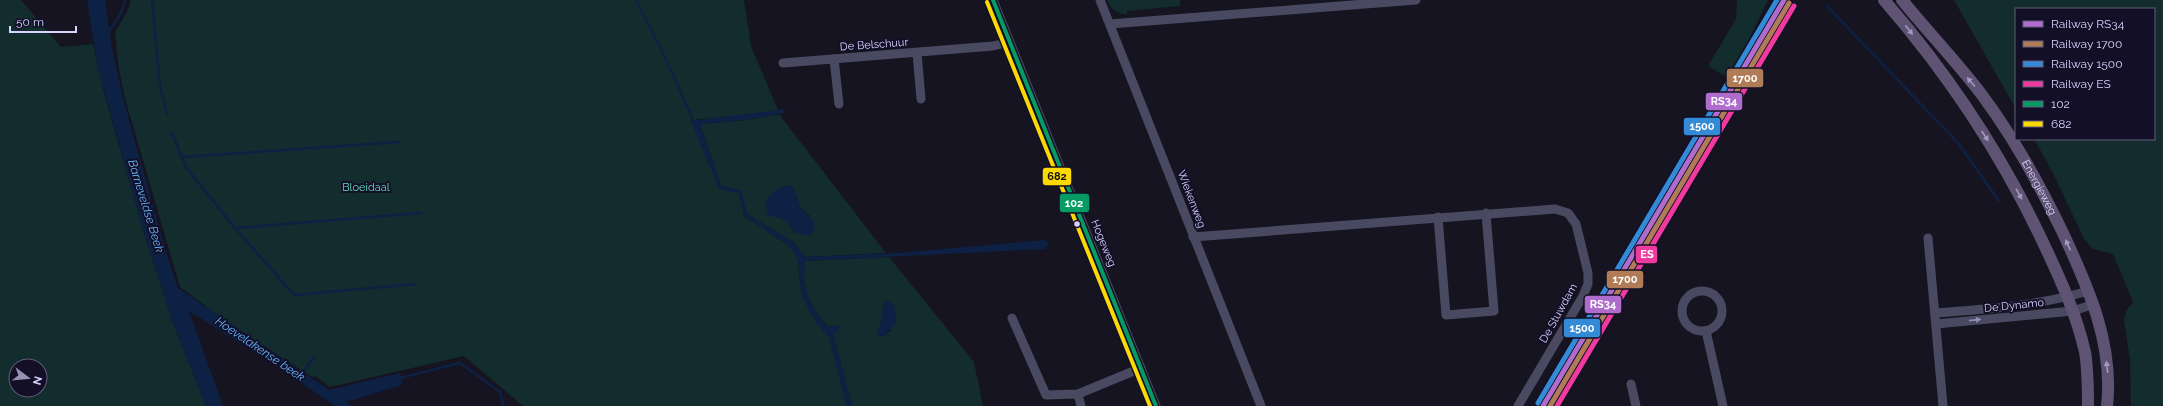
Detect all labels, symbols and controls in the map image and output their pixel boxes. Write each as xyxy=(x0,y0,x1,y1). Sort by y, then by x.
scale bar xyxy=(10,8,76,34)
legend xyxy=(2015,8,2155,140)
text: 50 m xyxy=(16,15,44,29)
text: Railway RS34 xyxy=(2051,17,2125,31)
one-way arrow xyxy=(1905,25,1913,36)
street label: De Belschuur xyxy=(839,36,909,53)
text: Railway 1700 xyxy=(2051,37,2122,51)
text: Railway 1500 xyxy=(2051,57,2123,71)
line badge: 1700 xyxy=(1726,68,1764,88)
text: 1700 xyxy=(1732,72,1758,85)
one-way arrow xyxy=(1966,77,1975,88)
text: Railway ES xyxy=(2051,77,2111,91)
line badge: RS34 xyxy=(1705,92,1743,111)
text: RS34 xyxy=(1711,95,1737,108)
text: 102 xyxy=(2051,97,2070,111)
line badge: 1500 xyxy=(1683,117,1721,136)
text: 682 xyxy=(2051,117,2072,131)
text: 1500 xyxy=(1689,120,1715,133)
one-way arrow xyxy=(1981,130,1988,142)
water label: Barneveldse Beek xyxy=(125,158,167,255)
street label: Energieweg xyxy=(2019,158,2059,217)
line badge: 682 xyxy=(1042,167,1072,186)
street label: Wiekenweg xyxy=(1175,169,1208,230)
text: 682 xyxy=(1047,170,1067,183)
park label: Bloeidaal xyxy=(342,181,390,194)
one-way arrow xyxy=(2016,188,2023,200)
line badge: 102 xyxy=(1059,193,1090,213)
text: 102 xyxy=(1065,197,1083,210)
street label: Hogeweg xyxy=(1088,218,1119,269)
unlabelled marker xyxy=(1072,219,1082,229)
one-way arrow xyxy=(2065,239,2071,250)
line badge: ES xyxy=(1635,245,1658,264)
text: ES xyxy=(1640,248,1654,261)
line badge: 1700 xyxy=(1606,270,1644,289)
text: 1700 xyxy=(1612,273,1638,286)
street label: De Stuwdam xyxy=(1537,281,1580,345)
line badge: RS34 xyxy=(1584,295,1622,314)
street label: De Dynamo xyxy=(1984,296,2045,315)
text: RS34 xyxy=(1590,298,1616,311)
water label: Hoevelakense beek xyxy=(213,314,308,384)
one-way arrow xyxy=(1969,317,1981,324)
line badge: 1500 xyxy=(1563,318,1601,338)
text: 1500 xyxy=(1569,322,1595,335)
north arrow xyxy=(8,358,48,398)
one-way arrow xyxy=(2104,361,2110,373)
text: N xyxy=(30,375,45,386)

